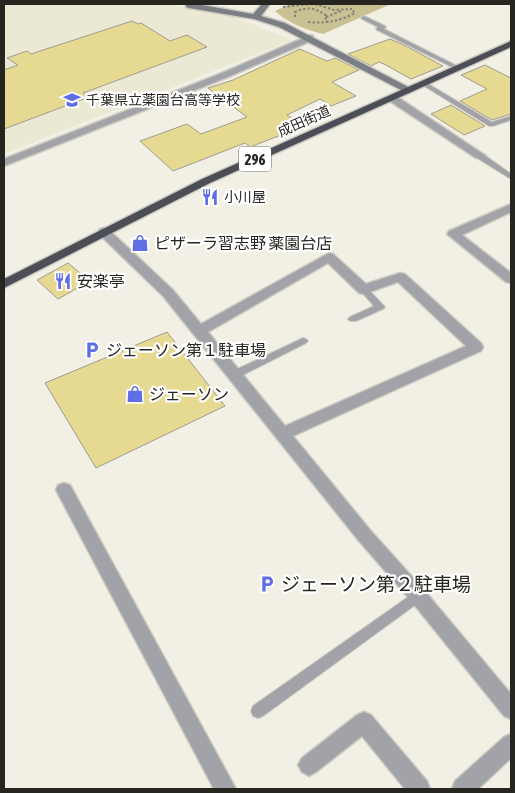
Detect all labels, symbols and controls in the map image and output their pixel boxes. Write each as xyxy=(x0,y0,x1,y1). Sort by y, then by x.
school or university icon: 千葉県立薬園台高等学校 xyxy=(62,90,82,110)
place label: 千葉県立薬園台高等学校 xyxy=(86,92,240,108)
street label: 成田街道 xyxy=(275,102,333,140)
road number: 296 xyxy=(239,146,271,172)
restaurant icon: 小川屋 xyxy=(200,187,220,207)
place label: 小川屋 xyxy=(224,189,266,205)
shop icon: ピザーラ習志野 薬園台店 xyxy=(130,233,150,253)
place label: ピザーラ習志野 薬園台店 xyxy=(154,234,332,252)
restaurant icon: 安楽亭 xyxy=(53,271,73,291)
place label: 安楽亭 xyxy=(77,272,125,290)
parking icon: ジェーソン第１駐車場 xyxy=(82,340,102,360)
place label: ジェーソン第１駐車場 xyxy=(106,341,266,359)
shop icon: ジェーソン xyxy=(125,384,145,404)
place label: ジェーソン xyxy=(149,385,229,403)
place label: ジェーソン第２駐車場 xyxy=(281,573,471,595)
parking icon: ジェーソン第２駐車場 xyxy=(257,574,277,594)

